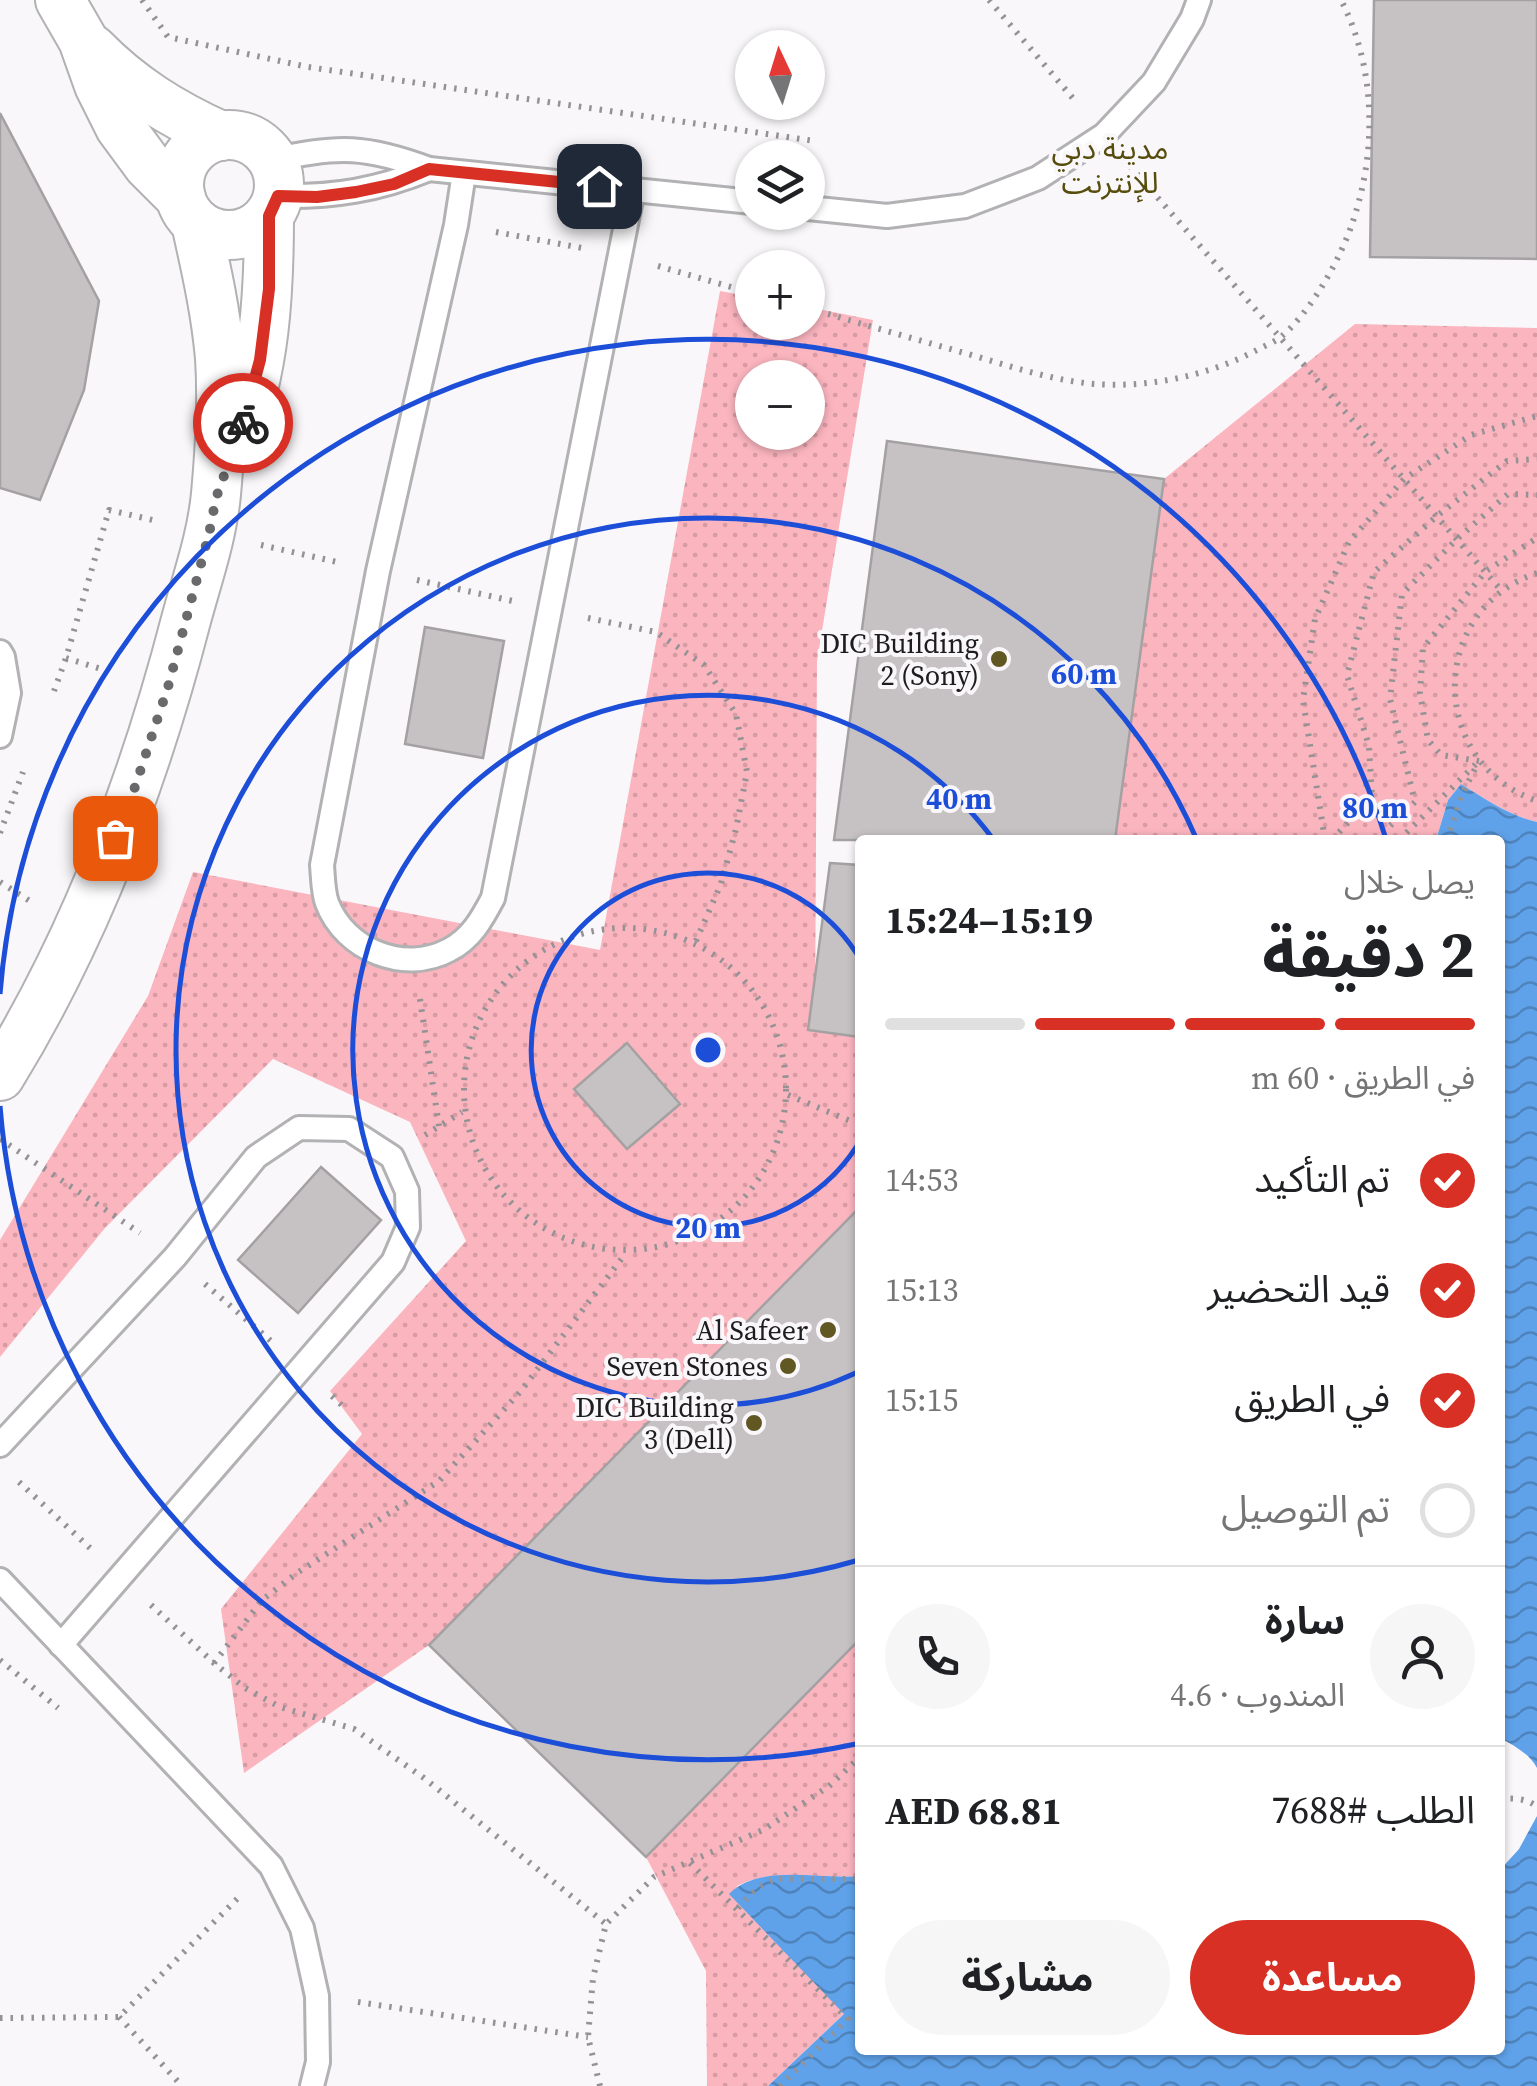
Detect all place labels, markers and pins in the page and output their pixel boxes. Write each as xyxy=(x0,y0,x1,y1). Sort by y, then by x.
pin xyxy=(557,144,642,229)
place label: DIC Building 2 (Sony) xyxy=(820,624,979,694)
marker: DIC Building 2 (Sony) xyxy=(988,648,1010,670)
pin xyxy=(73,796,158,881)
centre of rings xyxy=(690,1032,726,1068)
place label: Al Safeer xyxy=(696,1311,808,1349)
marker: Al Safeer xyxy=(817,1319,839,1341)
place label: Seven Stones xyxy=(606,1347,768,1385)
marker: Seven Stones xyxy=(777,1355,799,1377)
place label: DIC Building 3 (Dell) xyxy=(575,1388,734,1458)
marker: DIC Building 3 (Dell) xyxy=(743,1412,765,1434)

